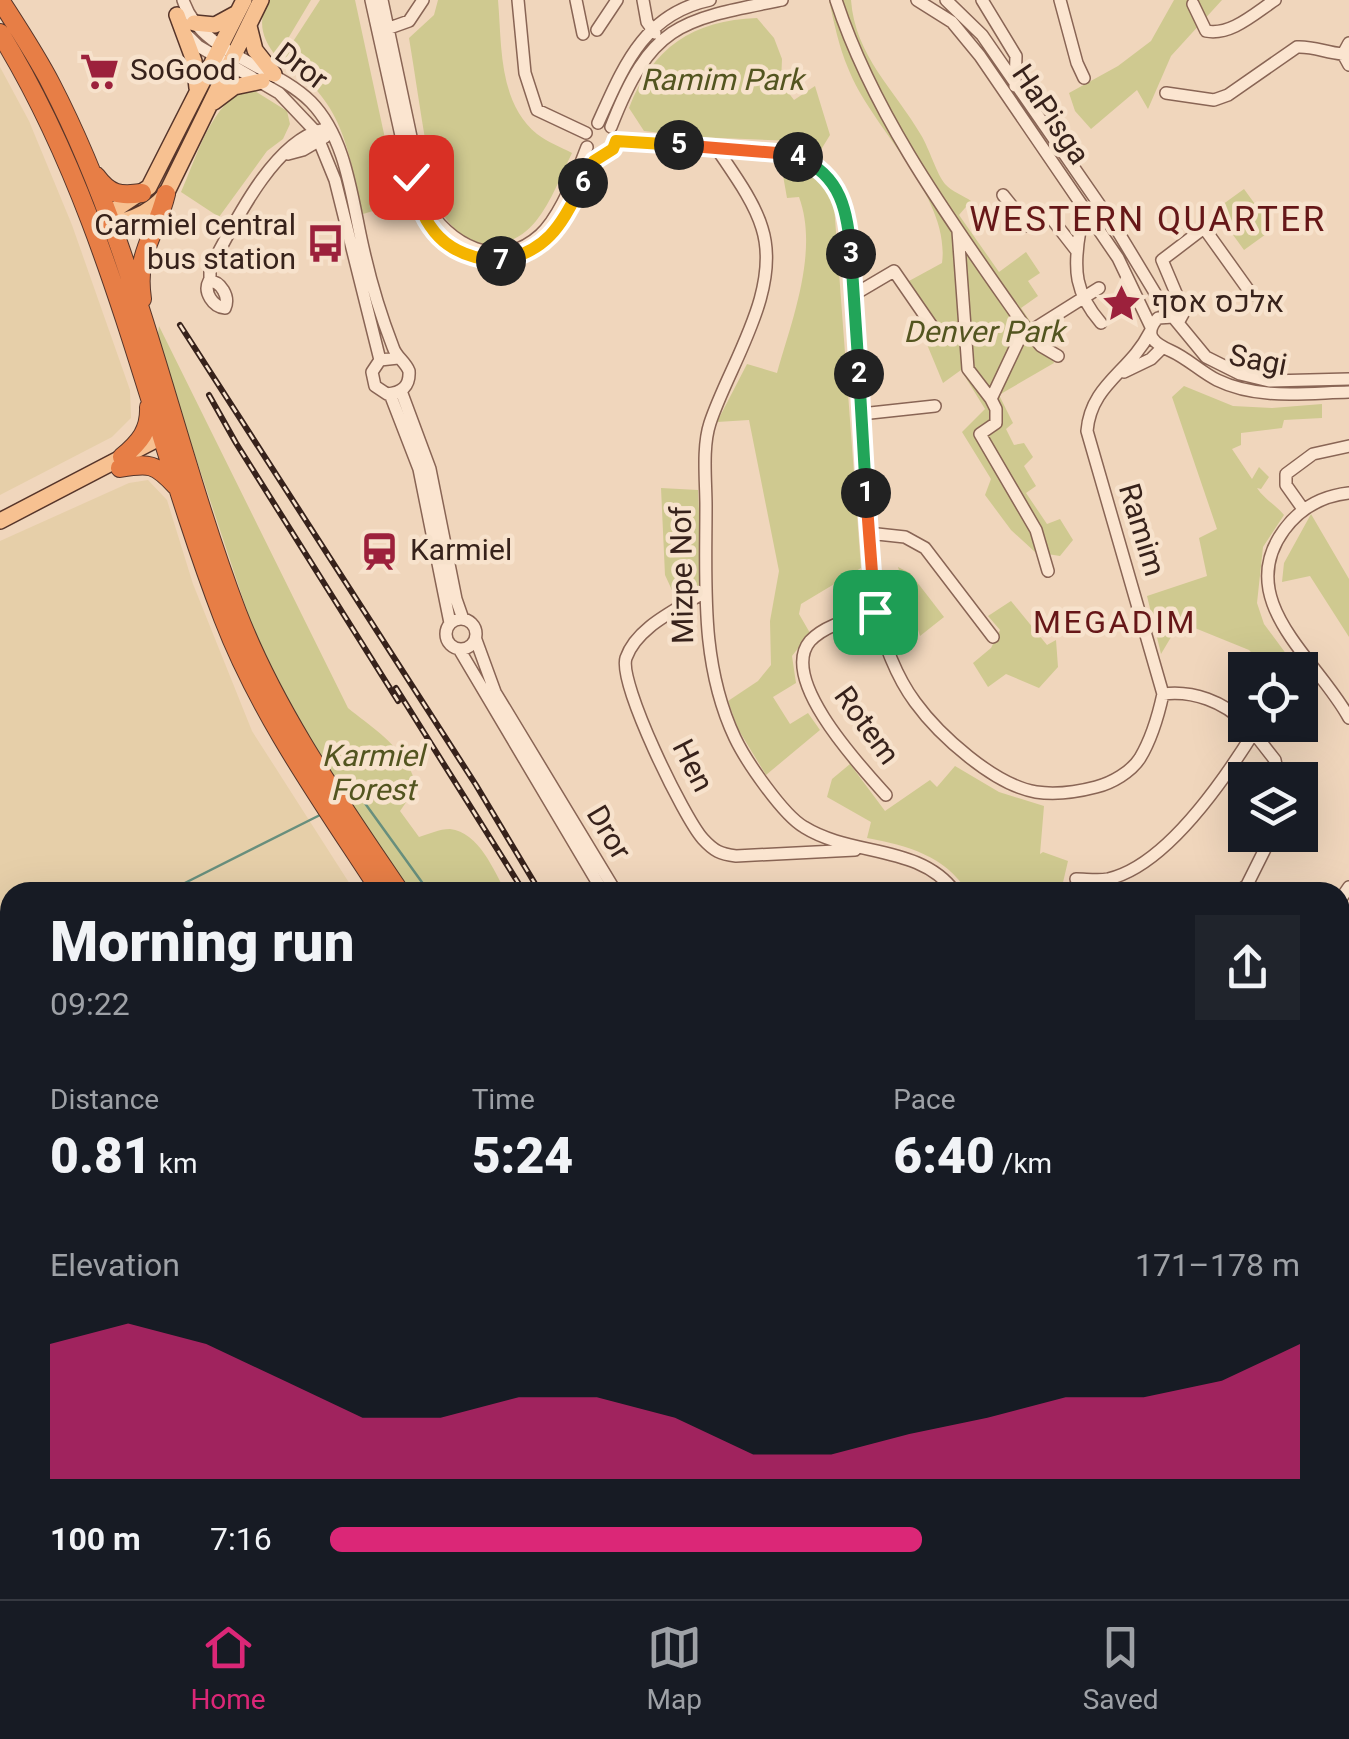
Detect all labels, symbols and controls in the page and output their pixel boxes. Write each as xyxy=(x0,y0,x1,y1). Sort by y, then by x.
street label: Dror xyxy=(265,32,337,102)
place label: SoGood xyxy=(130,49,237,93)
supermarket icon: SoGood xyxy=(79,50,121,92)
street label: HaPisga xyxy=(1000,56,1100,174)
park label: Ramim Park xyxy=(641,59,807,103)
pin: 5 xyxy=(654,120,704,170)
text: 5 xyxy=(671,124,687,165)
pin: 4 xyxy=(773,132,823,182)
pin xyxy=(369,135,454,220)
text: 4 xyxy=(790,136,806,177)
icon: check xyxy=(384,150,439,205)
pin: 6 xyxy=(558,158,608,208)
text: 6 xyxy=(575,162,591,203)
district label: WESTERN QUARTER xyxy=(969,194,1327,246)
place label: Carmiel central bus station xyxy=(94,204,296,282)
bus stop icon: Carmiel central bus station xyxy=(305,222,347,264)
pin: 3 xyxy=(826,229,876,279)
text: 3 xyxy=(843,233,859,274)
pin: 7 xyxy=(476,236,526,286)
text: 7 xyxy=(493,240,509,281)
place label: אלכס אסף xyxy=(1151,281,1285,325)
place icon: אלכס אסף xyxy=(1100,282,1142,324)
park label: Denver Park xyxy=(904,311,1068,355)
street label: Sagi xyxy=(1225,334,1291,388)
pin: 2 xyxy=(834,349,884,399)
text: 2 xyxy=(851,353,867,394)
pin: 1 xyxy=(841,468,891,518)
text: 1 xyxy=(858,472,874,513)
street label: Ramim xyxy=(1106,478,1176,582)
street label: Mizpe Nof xyxy=(660,505,706,644)
place label: Karmiel xyxy=(410,529,512,573)
station icon: Karmiel xyxy=(359,530,401,572)
pin xyxy=(833,570,918,655)
icon: arrive xyxy=(848,585,903,640)
district label: MEGADIM xyxy=(1033,599,1197,646)
map controls xyxy=(1228,652,1318,852)
button: locate xyxy=(1228,652,1318,742)
street label: Rotem xyxy=(822,678,910,774)
street label: Hen xyxy=(660,732,724,800)
park label: Karmiel Forest xyxy=(322,735,428,813)
button: layers xyxy=(1228,762,1318,852)
street label: Dror xyxy=(575,797,641,869)
text: Morning run xyxy=(50,903,355,984)
button: share xyxy=(1195,915,1300,1020)
text: 09:22 xyxy=(50,981,130,1028)
text: Distance xyxy=(50,1080,159,1121)
text: Time xyxy=(472,1080,535,1121)
text: Pace xyxy=(893,1080,956,1121)
text: 0.81 xyxy=(50,1121,152,1194)
text: 5:24 xyxy=(472,1121,573,1194)
text: 6:40 xyxy=(893,1121,995,1194)
text: km xyxy=(152,1144,197,1185)
text: /km xyxy=(995,1144,1052,1185)
text: Elevation xyxy=(50,1242,180,1289)
text: 171–178 m xyxy=(1135,1242,1300,1289)
text: 100 m xyxy=(50,1516,141,1563)
text: 7:16 xyxy=(210,1516,272,1563)
tab: Home xyxy=(190,1620,266,1721)
tab: Map xyxy=(647,1620,702,1721)
tab: Saved xyxy=(1083,1620,1159,1721)

